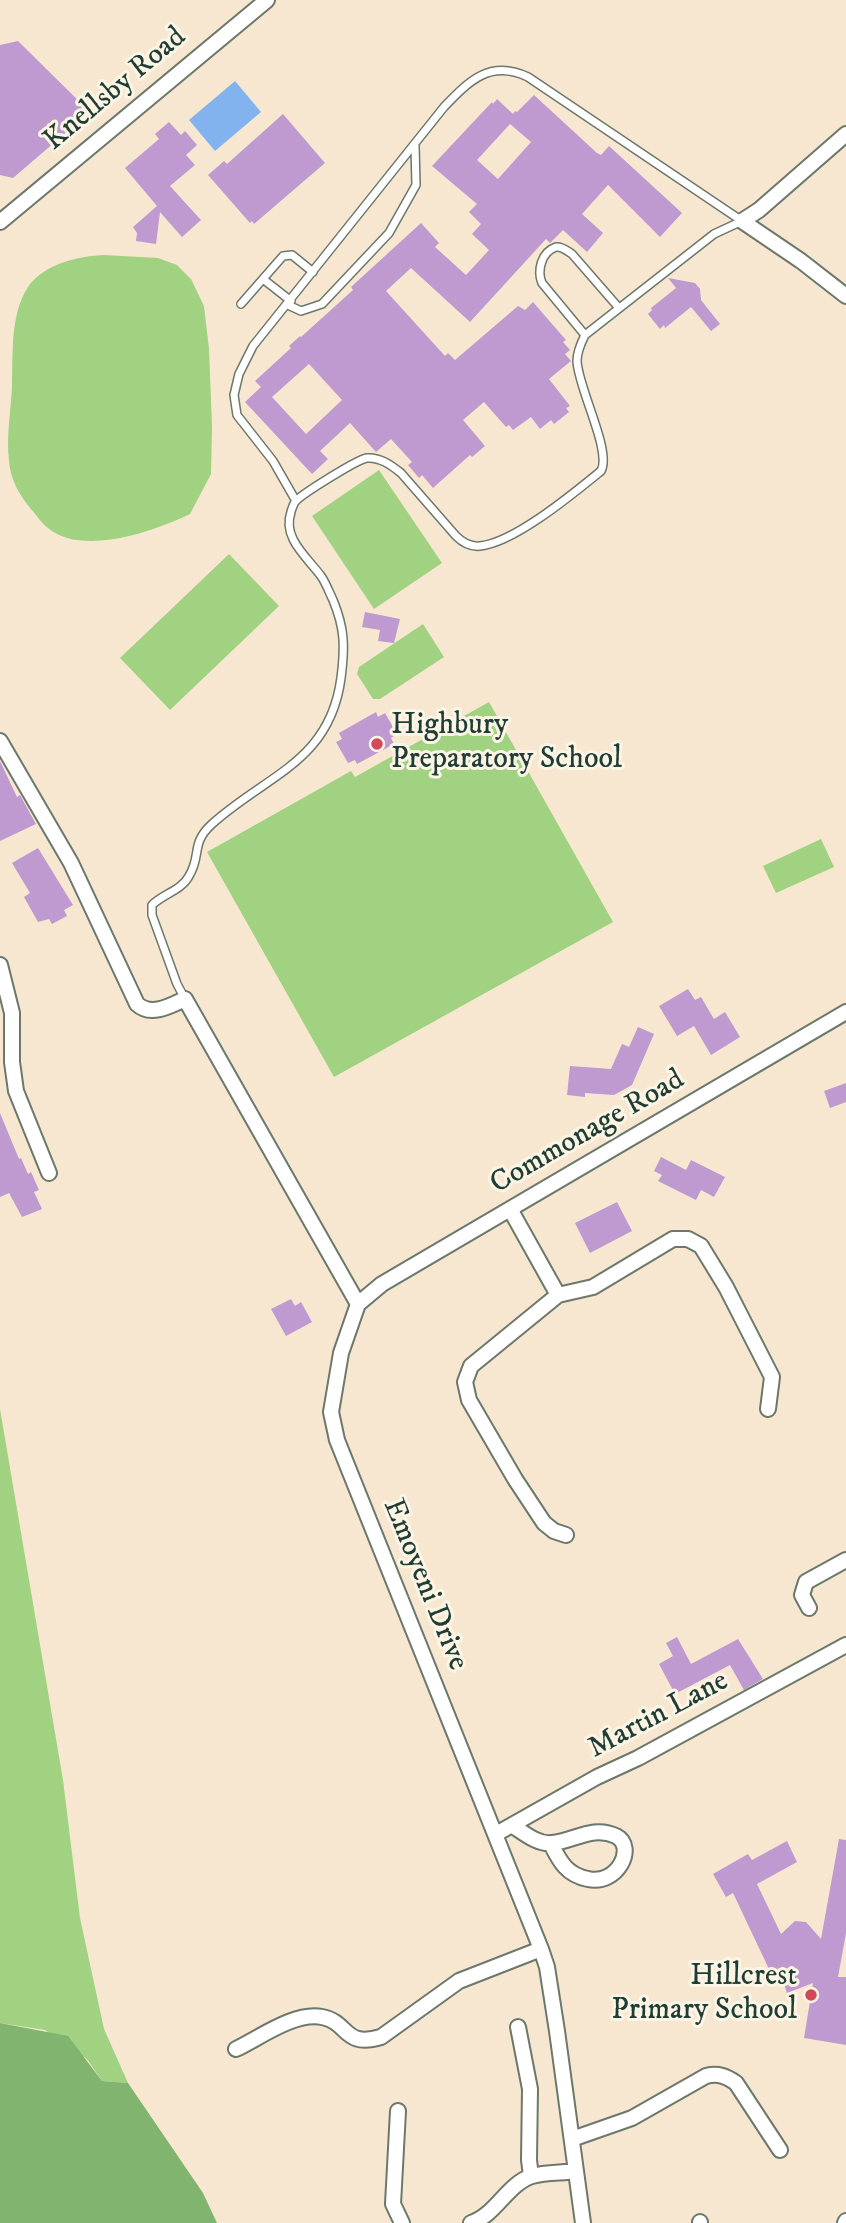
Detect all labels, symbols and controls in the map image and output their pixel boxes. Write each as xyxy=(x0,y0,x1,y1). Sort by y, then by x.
street label: Knellsby Road xyxy=(38,20,194,160)
place label: Highbury Preparatory School xyxy=(391,709,622,780)
marker: Highbury Preparatory School xyxy=(369,736,385,752)
street label: Commonage Road xyxy=(485,1063,691,1203)
street label: Emoyeni Drive xyxy=(373,1494,475,1676)
street label: Martin Lane xyxy=(583,1664,735,1768)
place label: Hillcrest Primary School xyxy=(611,1960,797,2030)
marker: Hillcrest Primary School xyxy=(803,1987,819,2003)

